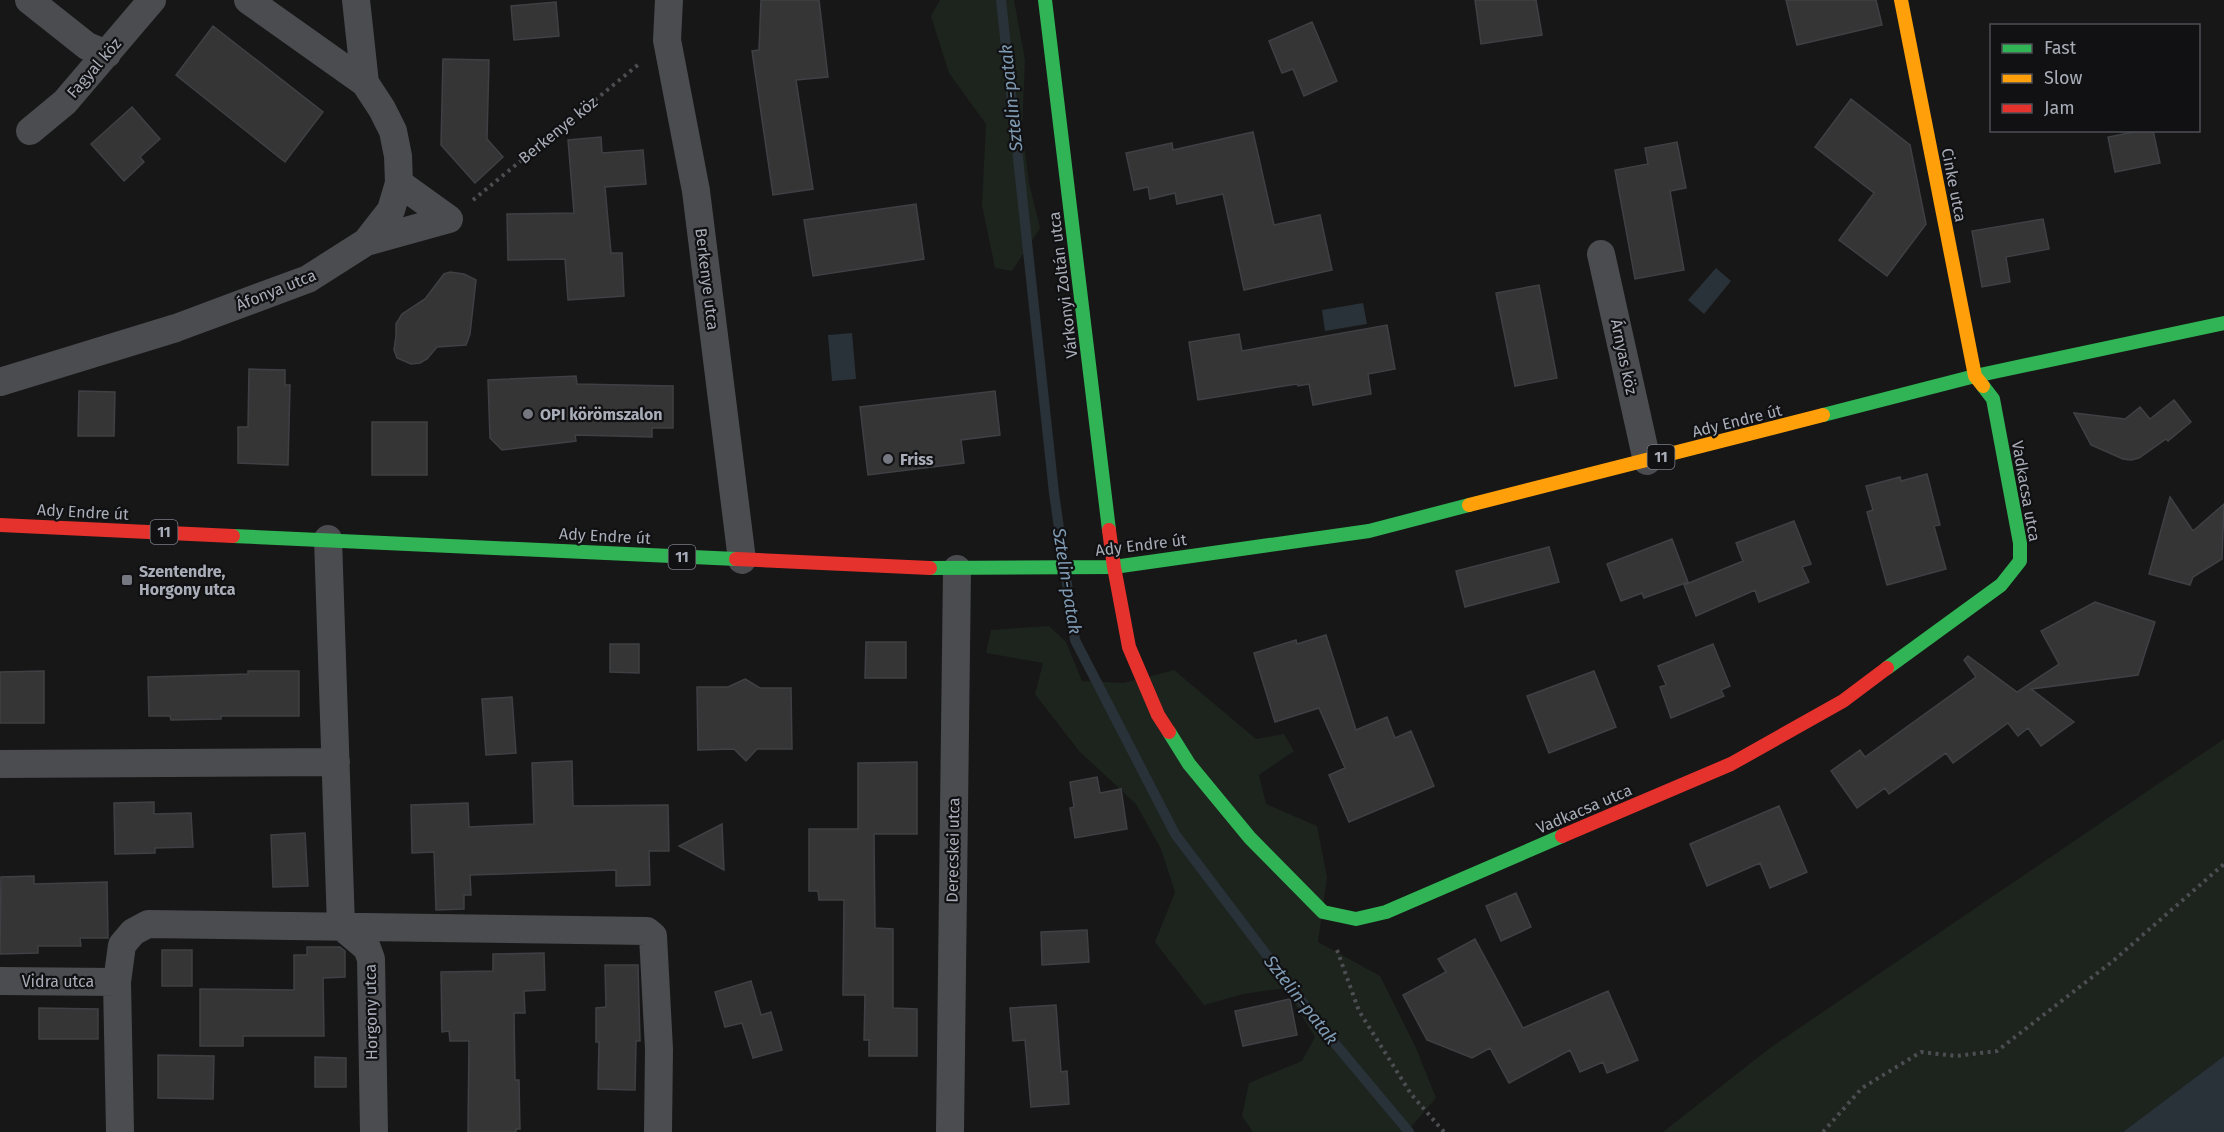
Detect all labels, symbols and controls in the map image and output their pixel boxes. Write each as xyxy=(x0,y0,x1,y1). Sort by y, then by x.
legend xyxy=(1990,24,2200,132)
street label: Fagyal köz xyxy=(63,34,125,102)
text: Fast xyxy=(2044,37,2077,59)
water label: Sztelin-patak xyxy=(994,43,1028,153)
text: Slow xyxy=(2044,67,2083,89)
street label: Berkenye köz xyxy=(515,93,601,167)
text: Jam xyxy=(2044,97,2075,119)
street label: Cinke utca xyxy=(1938,146,1970,224)
street label: Várkonyi Zoltán utca xyxy=(1045,211,1081,359)
street label: Berkenye utca xyxy=(691,227,723,331)
street label: Áfonya utca xyxy=(233,264,319,315)
street label: Árnyas köz xyxy=(1607,317,1642,397)
street label: Ady Endre út xyxy=(1690,401,1784,441)
place label: OPI körömszalon xyxy=(540,405,663,424)
marker: OPI körömszalon xyxy=(521,407,535,421)
street label: Vadkacsa utca xyxy=(2008,439,2044,543)
road number: 11 xyxy=(1648,445,1674,469)
place label: Friss xyxy=(900,450,934,469)
marker: Friss xyxy=(881,452,895,466)
street label: Ady Endre út xyxy=(37,500,130,524)
road number: 11 xyxy=(150,520,178,544)
street label: Ady Endre út xyxy=(559,524,652,548)
water label: Sztelin-patak xyxy=(1048,525,1086,636)
street label: Ady Endre út xyxy=(1094,530,1188,560)
road number: 11 xyxy=(668,545,696,569)
place label: Szentendre, Horgony utca xyxy=(139,562,236,599)
marker: Szentendre, Horgony utca xyxy=(120,573,134,587)
street label: Vadkacsa utca xyxy=(1533,780,1635,838)
street label: Derecskei utca xyxy=(943,797,963,903)
water label: Sztelin-patak xyxy=(1259,950,1343,1049)
street label: Horgony utca xyxy=(361,964,381,1060)
street label: Vidra utca xyxy=(22,972,94,991)

